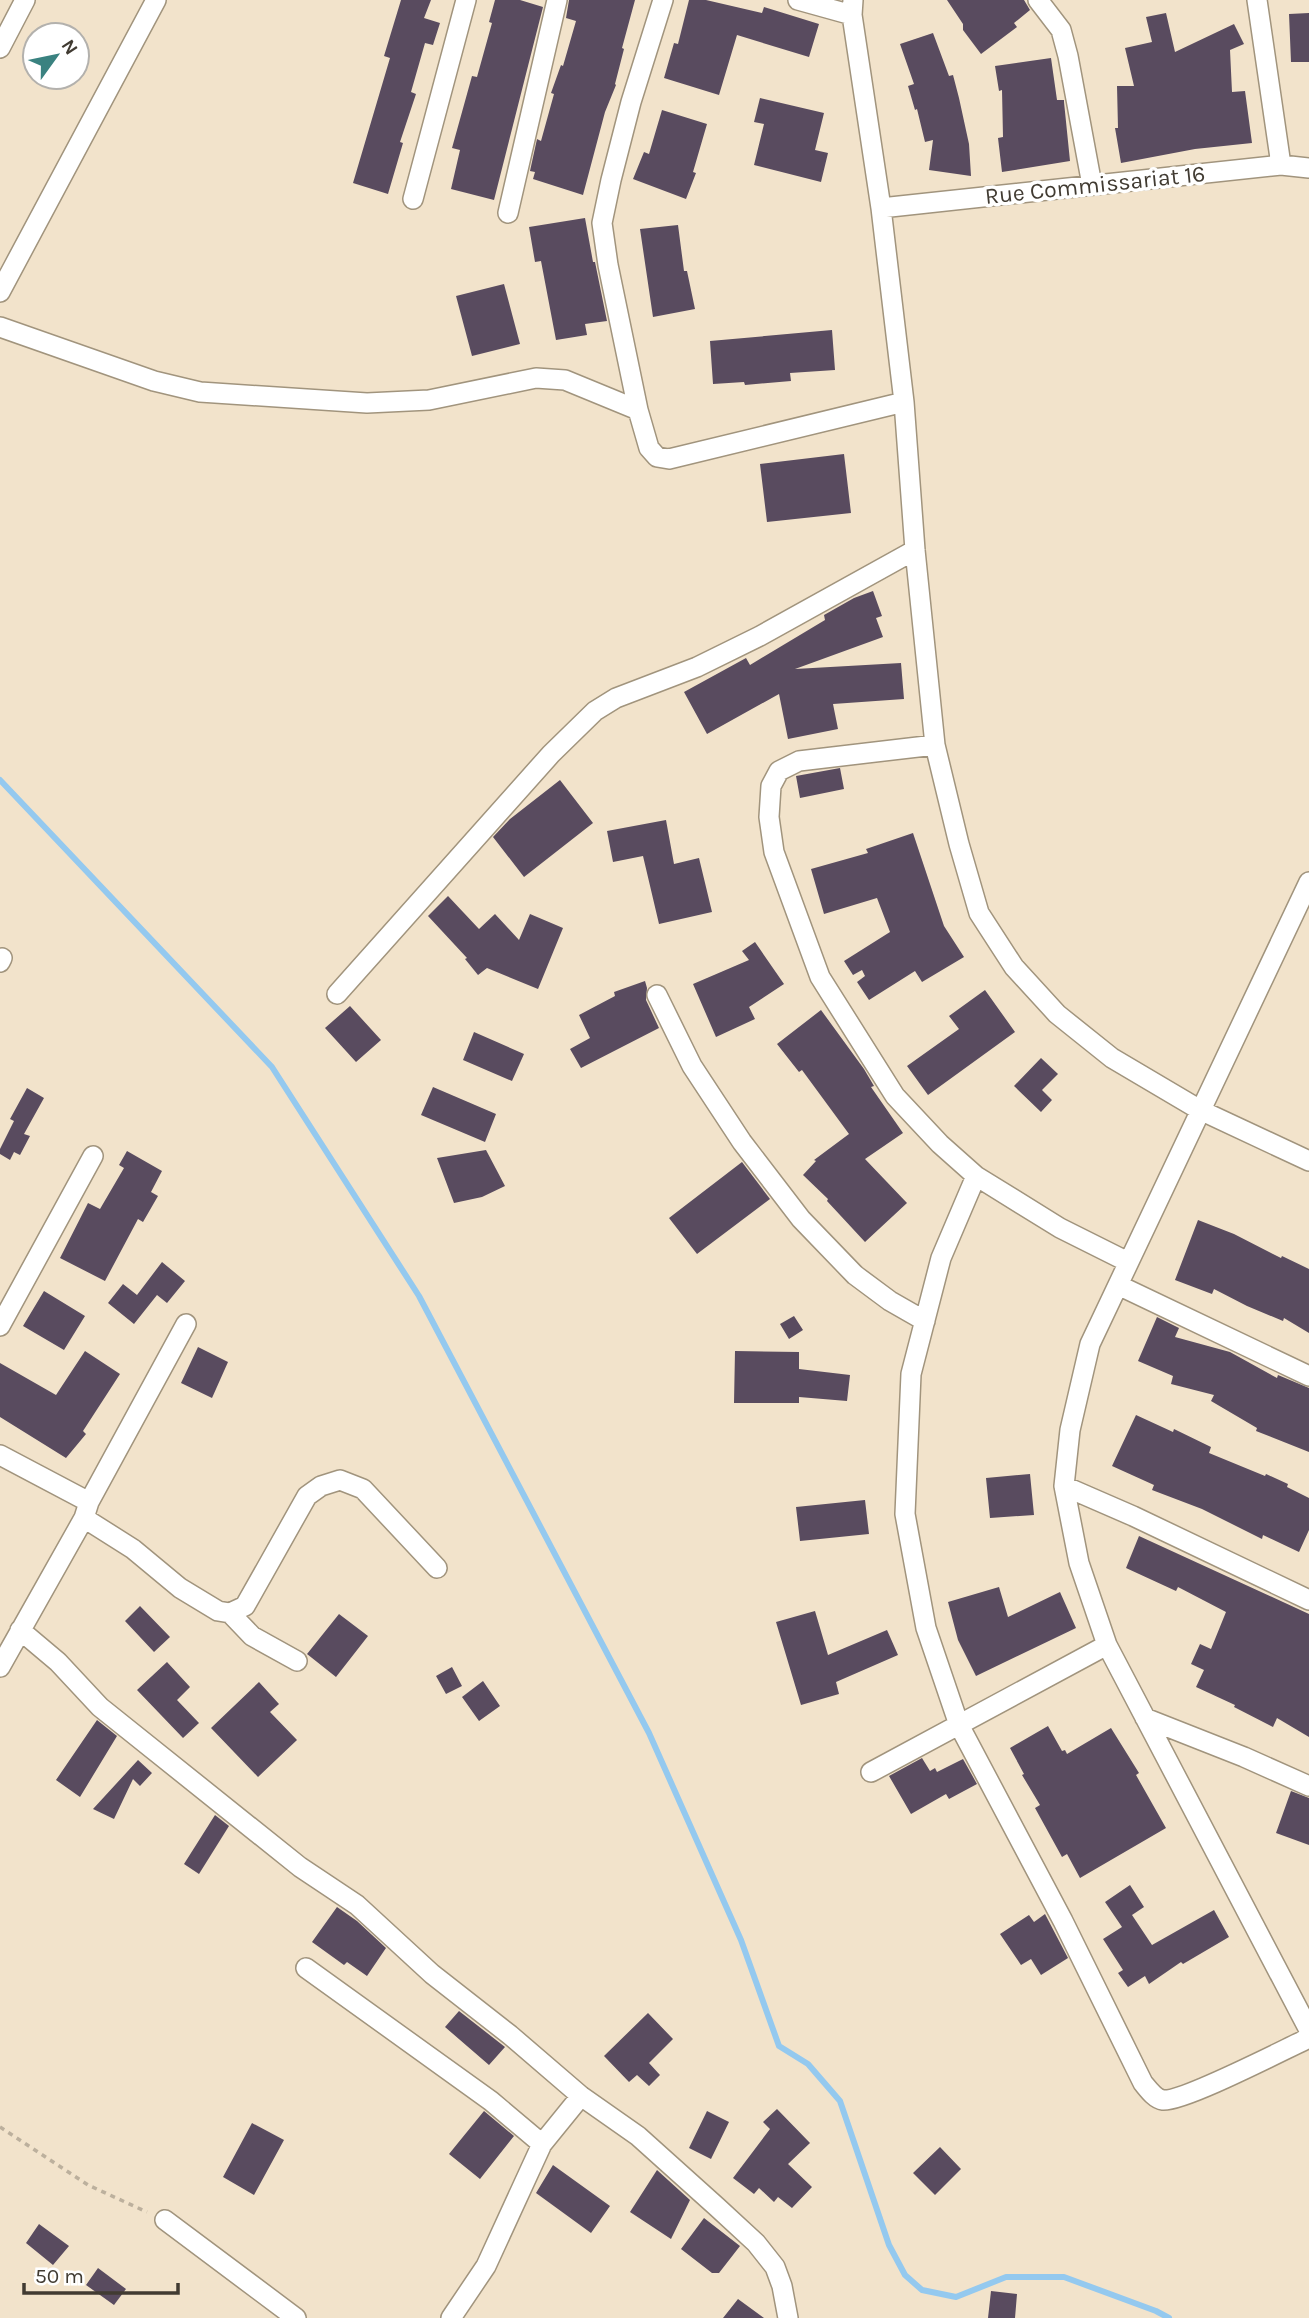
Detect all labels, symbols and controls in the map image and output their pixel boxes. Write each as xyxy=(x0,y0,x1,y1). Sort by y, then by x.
north arrow xyxy=(21,21,91,91)
text: N xyxy=(56,36,82,59)
street label: Rue Commissariat 16 xyxy=(983,160,1207,210)
scale bar xyxy=(24,2252,178,2296)
text: 50 m xyxy=(35,2264,84,2288)

